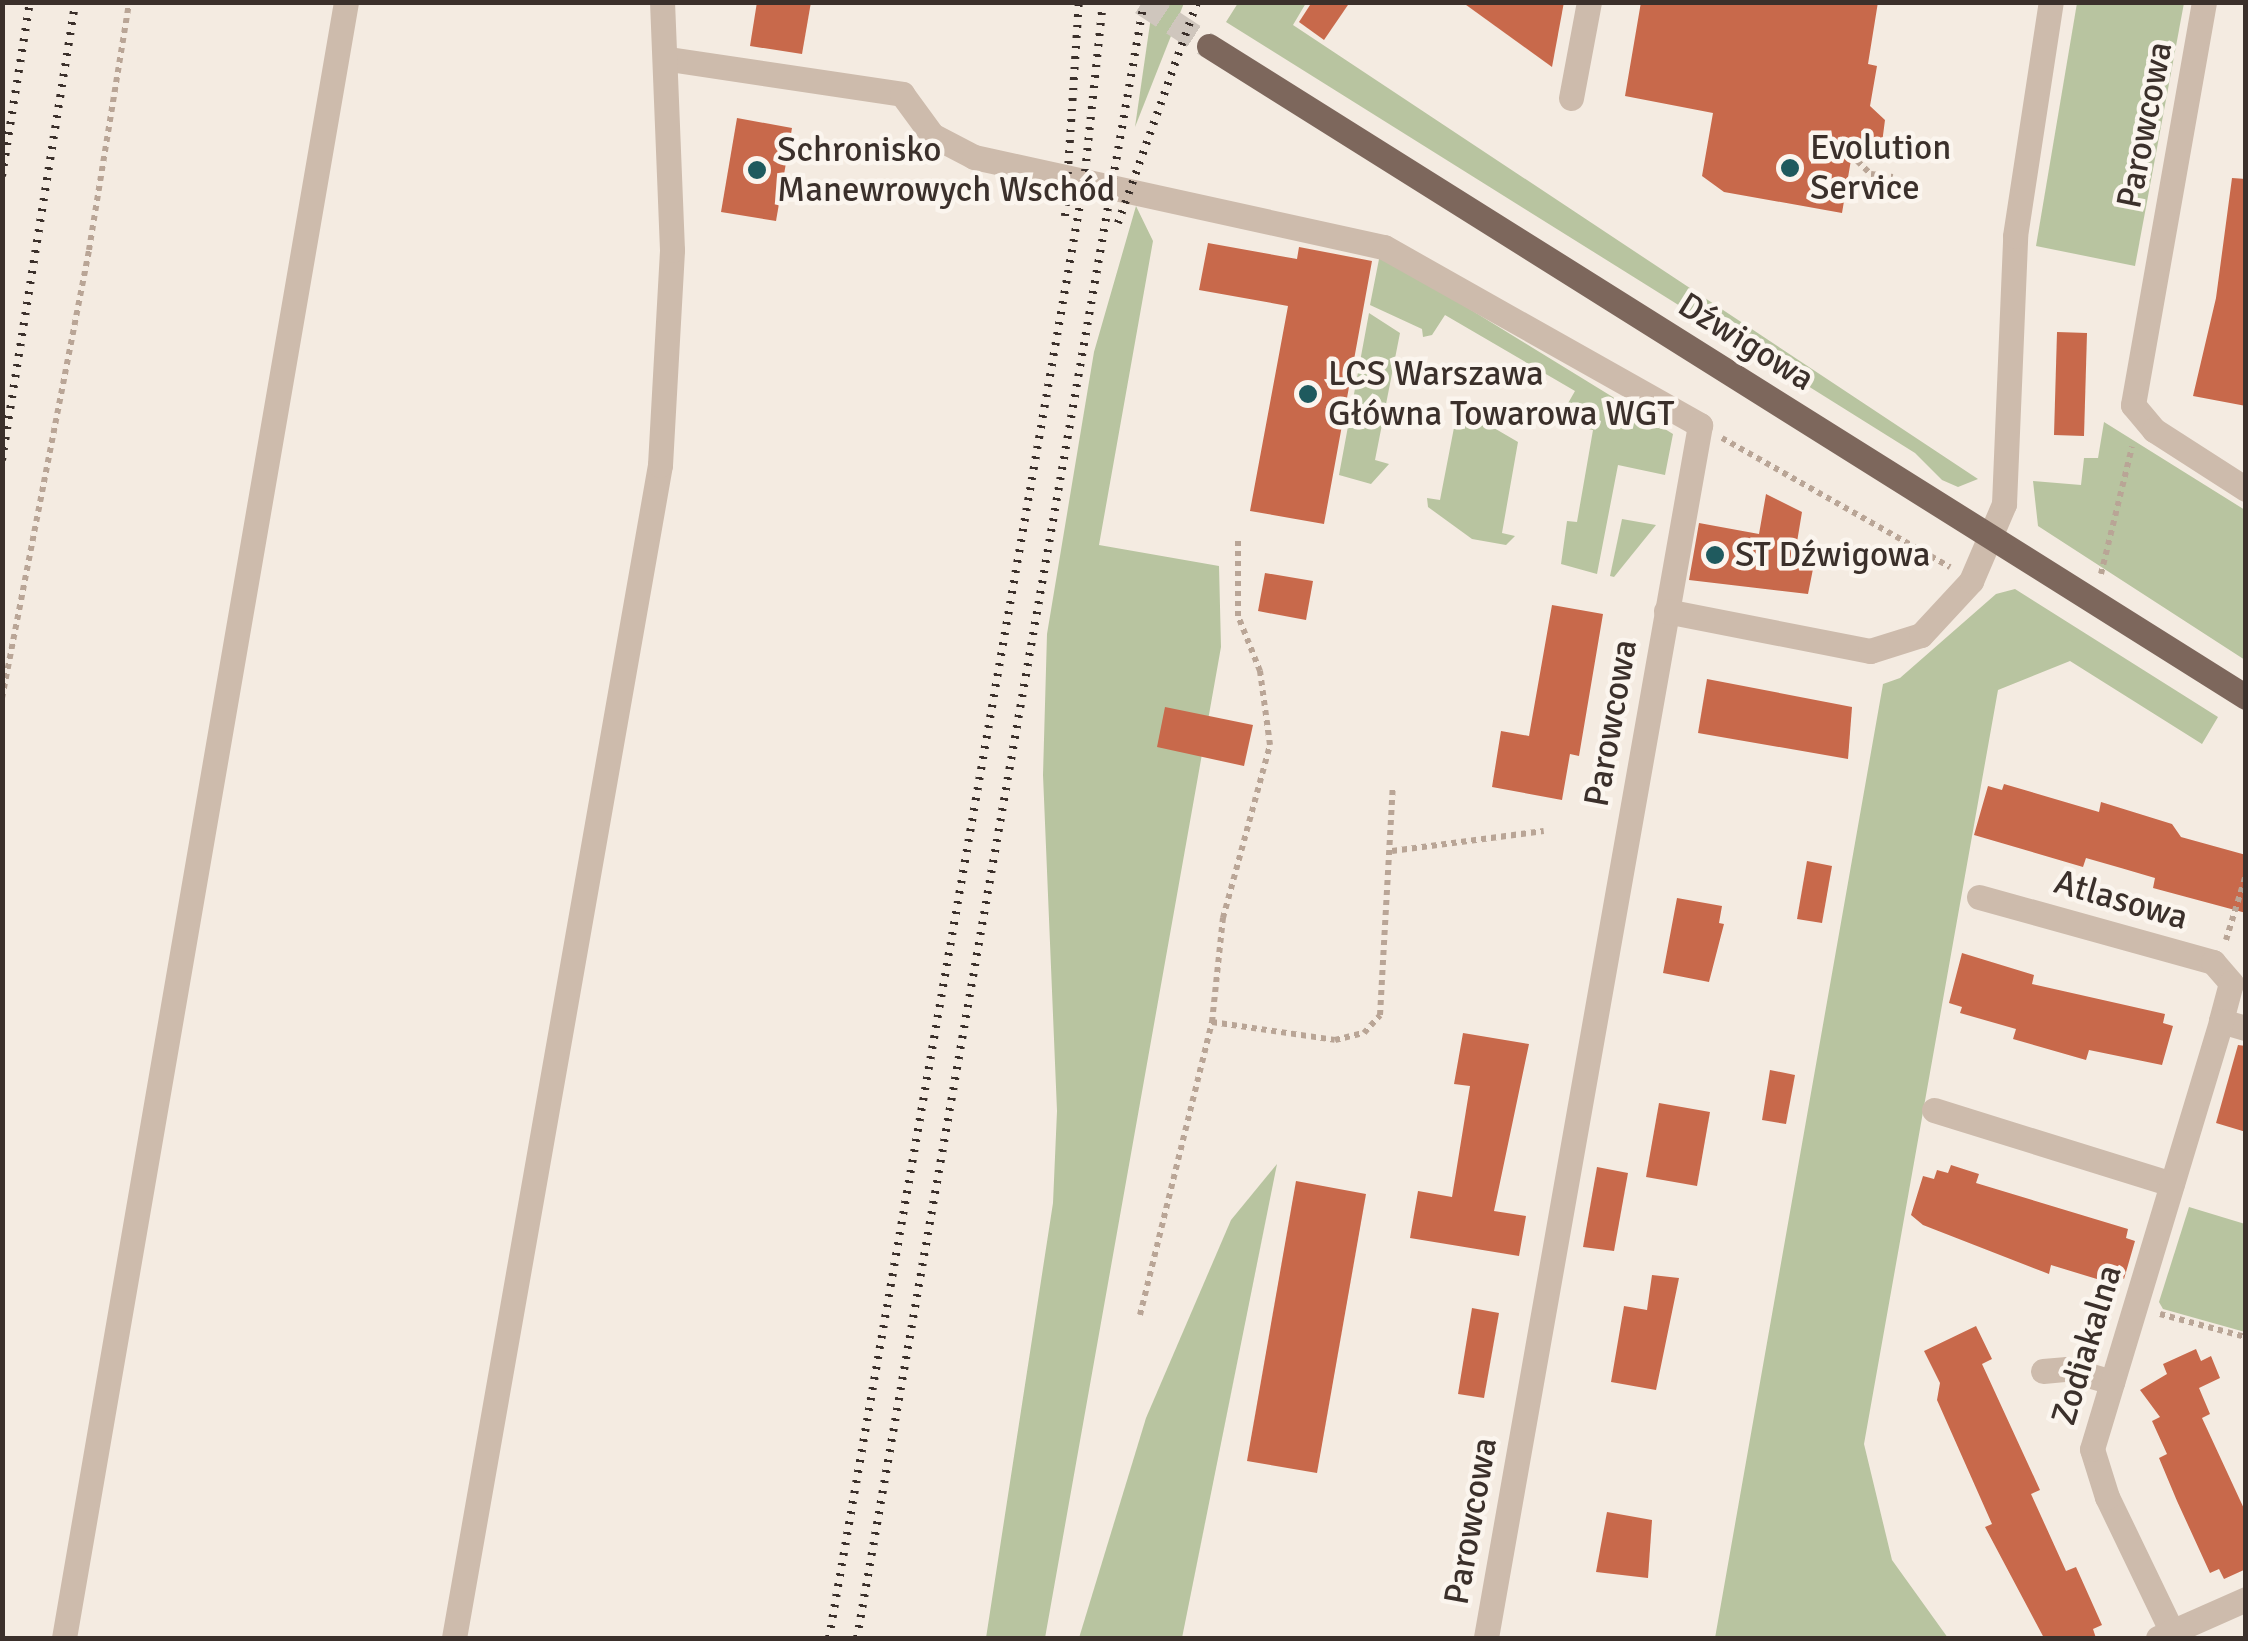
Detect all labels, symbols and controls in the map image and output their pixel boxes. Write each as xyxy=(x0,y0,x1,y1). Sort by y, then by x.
street label: Parowcowa xyxy=(2108,38,2182,212)
place label: Evolution Service xyxy=(1810,127,1951,209)
place label: Schronisko Manewrowych Wschód xyxy=(777,129,1115,211)
marker: Evolution Service xyxy=(1779,157,1801,179)
marker: Schronisko Manewrowych Wschód xyxy=(746,159,768,181)
street label: Dźwigowa xyxy=(1670,284,1822,400)
place label: LCS Warszawa Główna Towarowa WGT xyxy=(1328,353,1674,435)
marker: LCS Warszawa Główna Towarowa WGT xyxy=(1297,383,1319,405)
place label: ST Dźwigowa xyxy=(1735,534,1931,576)
marker: ST Dźwigowa xyxy=(1704,544,1726,566)
street label: Parowcowa xyxy=(1576,636,1646,810)
street label: Atlasowa xyxy=(2049,861,2193,939)
street label: Zodiakalna xyxy=(2043,1260,2131,1430)
street label: Parowcowa xyxy=(1436,1434,1506,1608)

